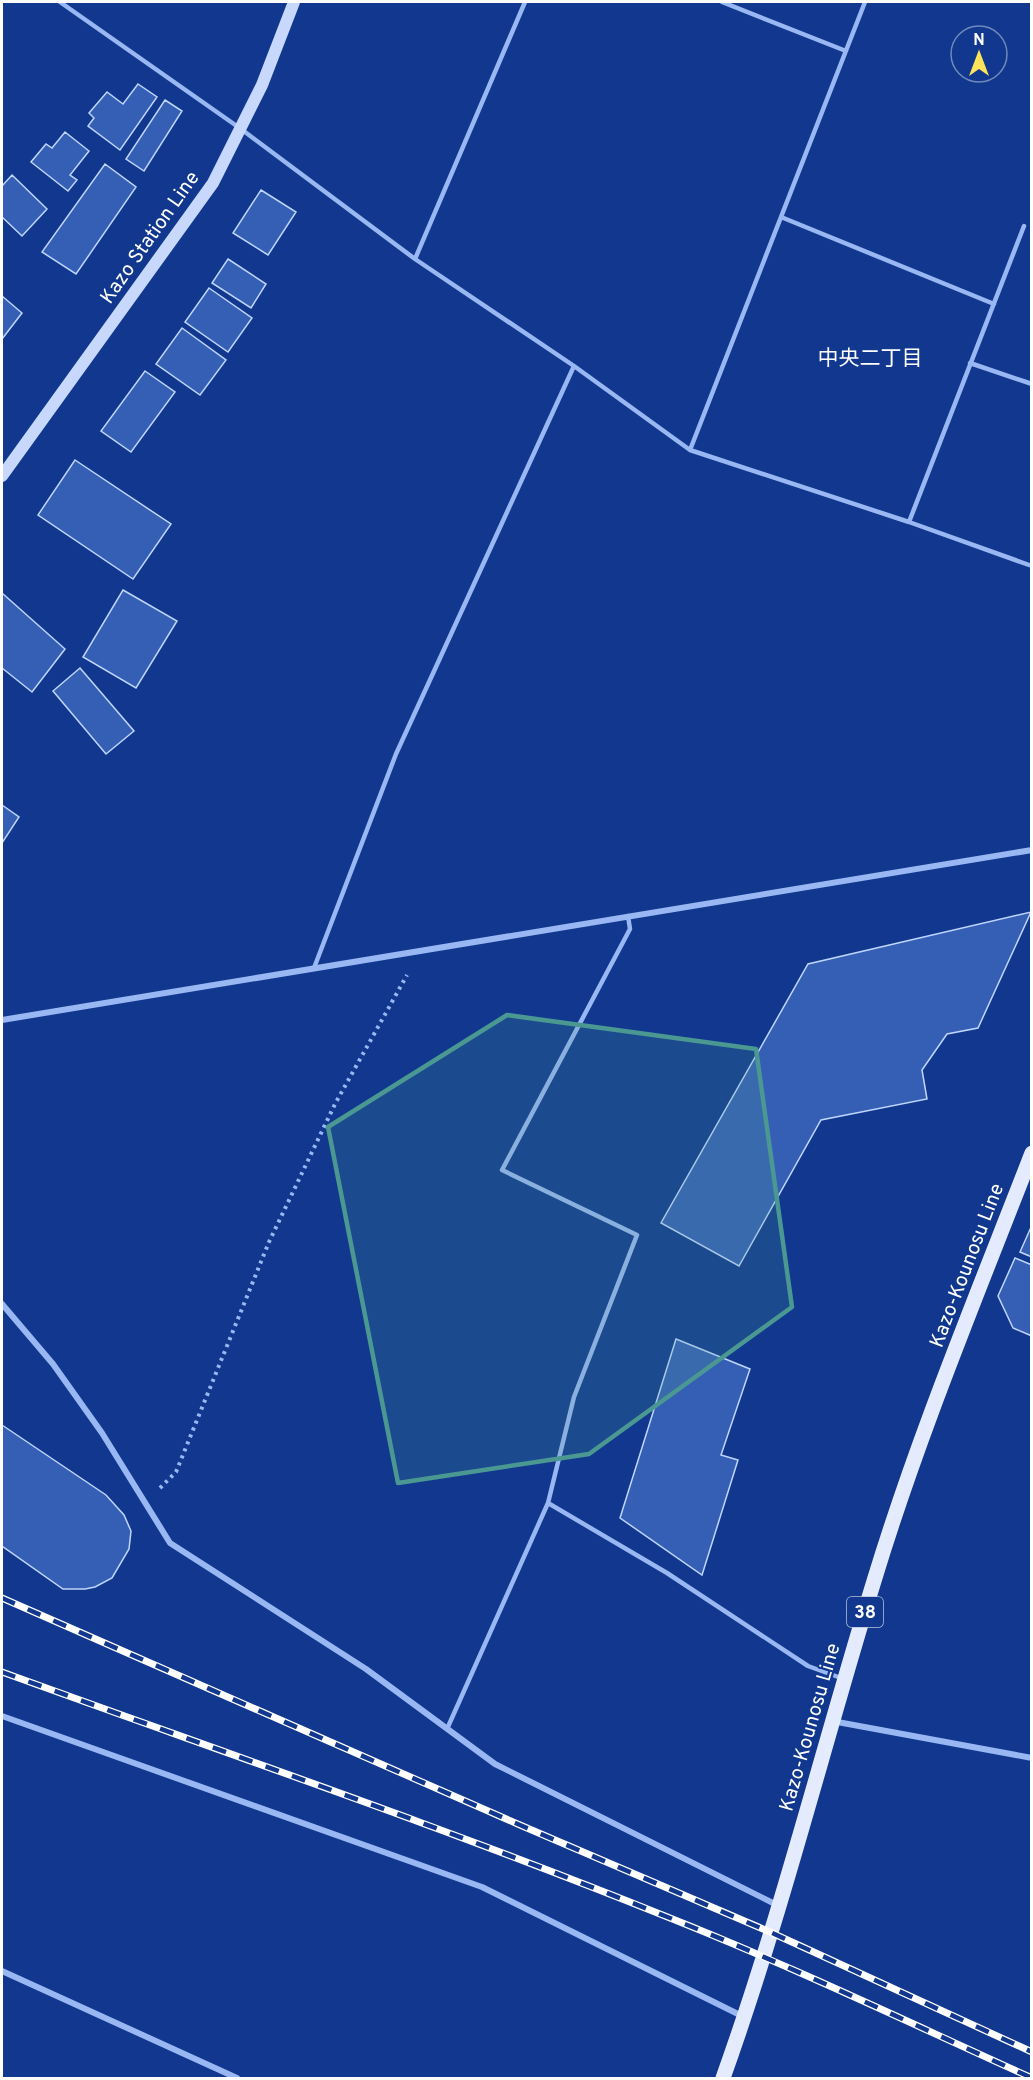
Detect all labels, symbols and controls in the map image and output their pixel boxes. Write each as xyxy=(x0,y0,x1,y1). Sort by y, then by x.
north arrow xyxy=(949,24,1009,84)
text: N xyxy=(973,31,985,51)
street label: Kazo Station Line xyxy=(95,167,206,310)
district label: 中央二丁目 xyxy=(818,346,923,373)
street label: Kazo-Kounosu Line xyxy=(925,1180,1011,1352)
road number: 38 xyxy=(847,1597,883,1627)
street label: Kazo-Kounosu Line xyxy=(774,1640,847,1815)

